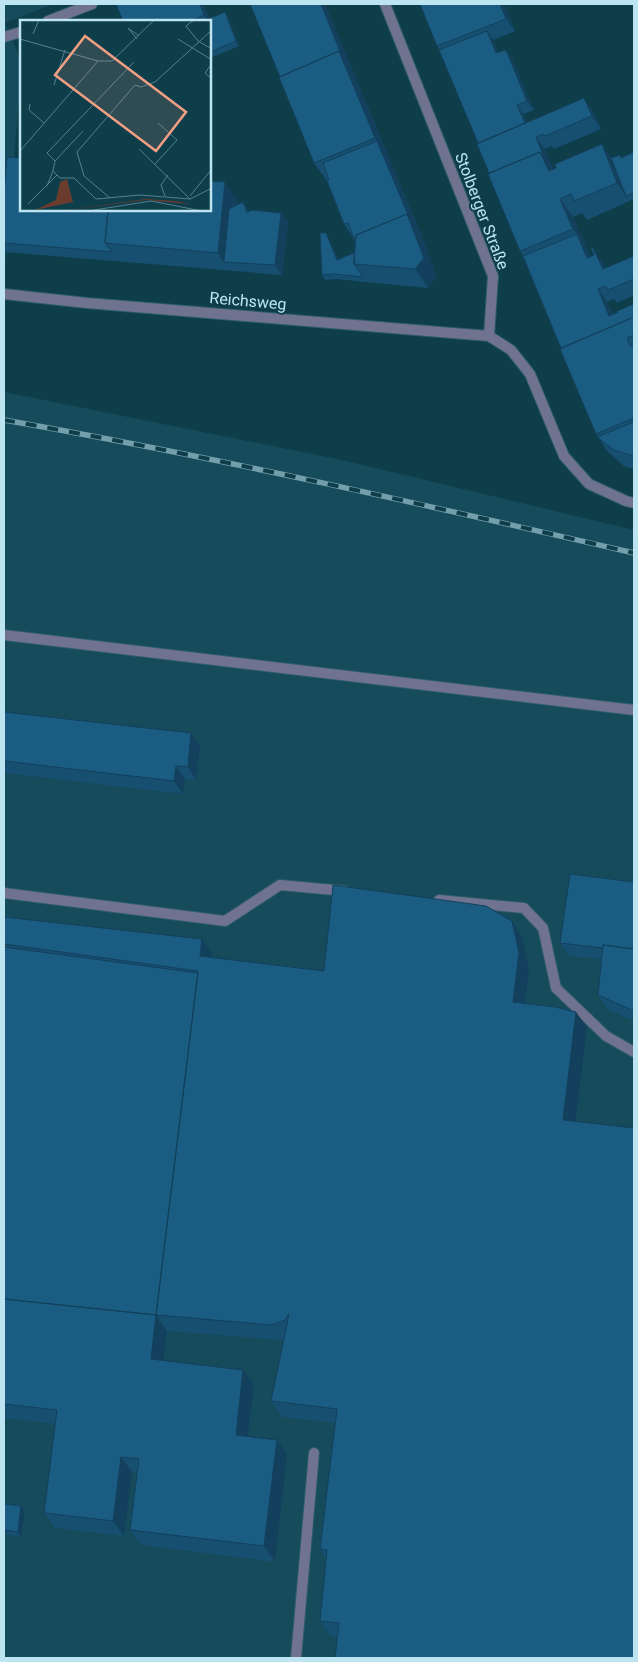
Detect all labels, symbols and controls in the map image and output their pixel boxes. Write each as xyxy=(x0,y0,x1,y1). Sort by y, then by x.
inset map xyxy=(20,20,211,211)
street label: Stolberger Straße xyxy=(451,150,513,272)
street label: Reichsweg xyxy=(209,288,287,314)

